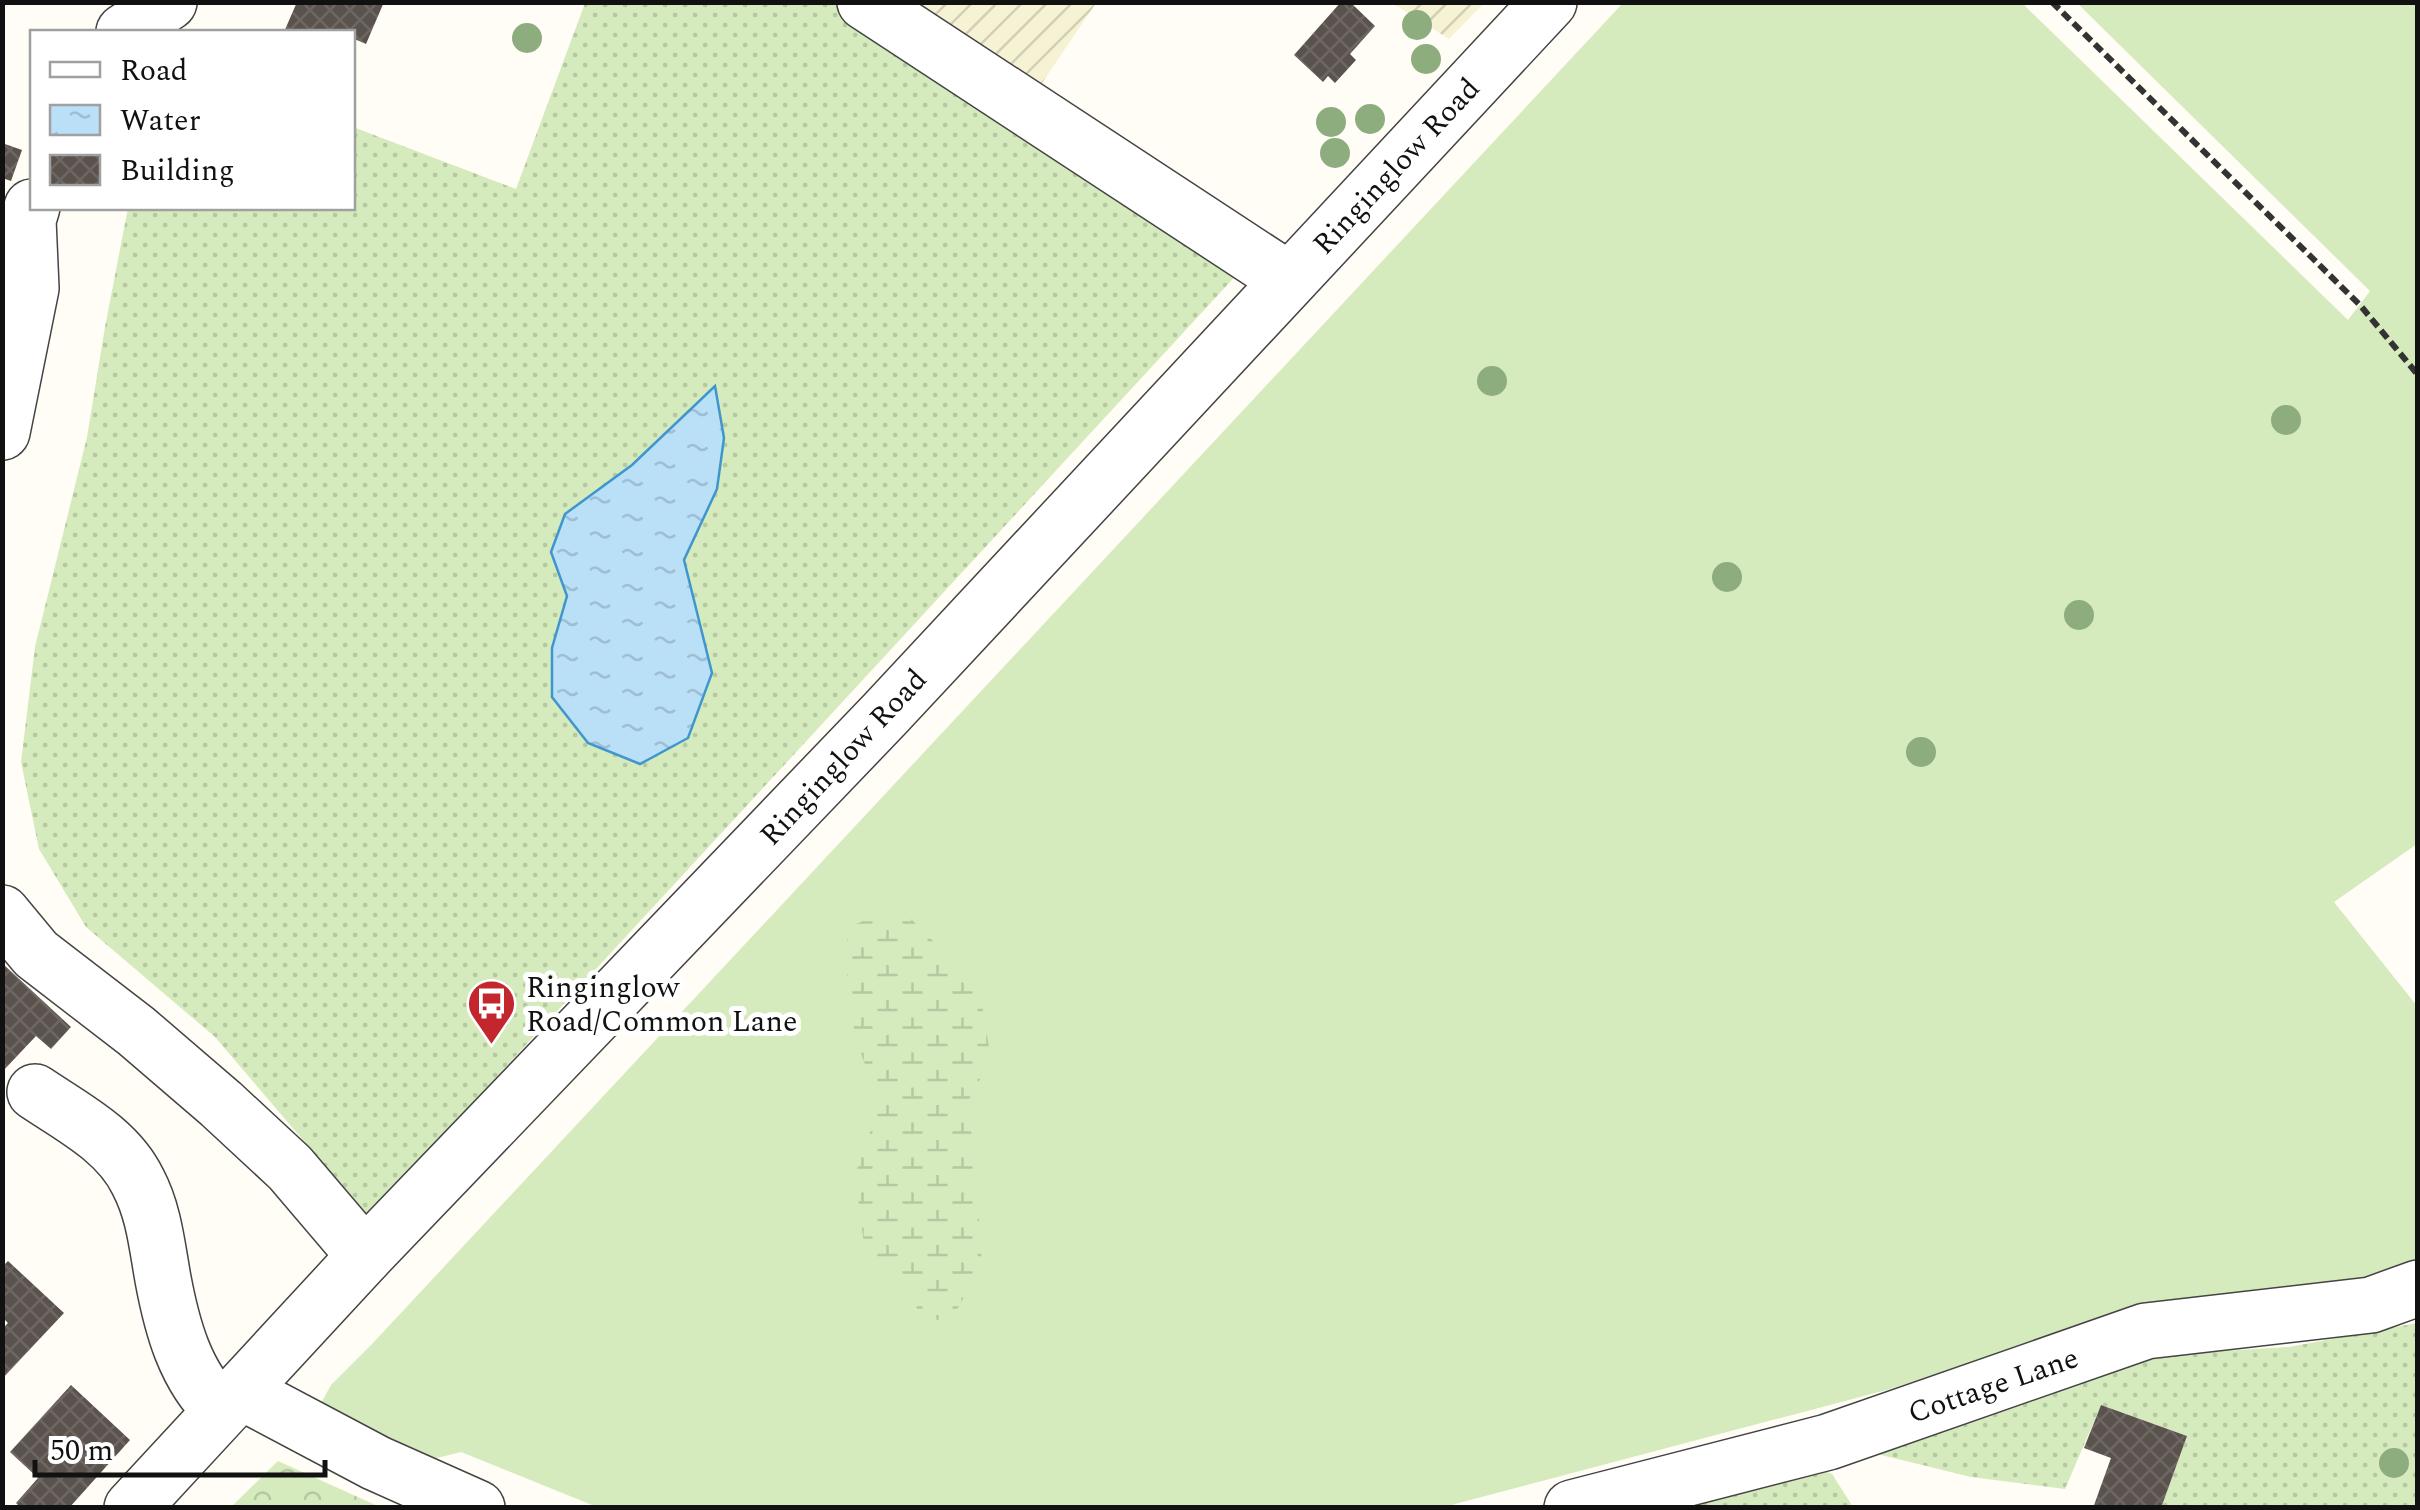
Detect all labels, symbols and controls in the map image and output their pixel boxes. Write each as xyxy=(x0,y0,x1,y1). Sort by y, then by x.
legend xyxy=(30,30,355,210)
text: Road xyxy=(120,48,188,94)
street label: Ringinglow Road xyxy=(1302,67,1491,266)
text: Water xyxy=(120,98,201,144)
text: Building xyxy=(120,148,235,194)
street label: Ringinglow Road xyxy=(749,658,938,857)
place label: Ringinglow Road/Common Lane xyxy=(526,965,797,1045)
bus stop icon: Ringinglow Road/Common Lane xyxy=(465,978,517,1046)
street label: Cottage Lane xyxy=(1902,1335,2085,1437)
scale bar xyxy=(35,1415,325,1477)
text: 50 m xyxy=(50,1428,113,1474)

